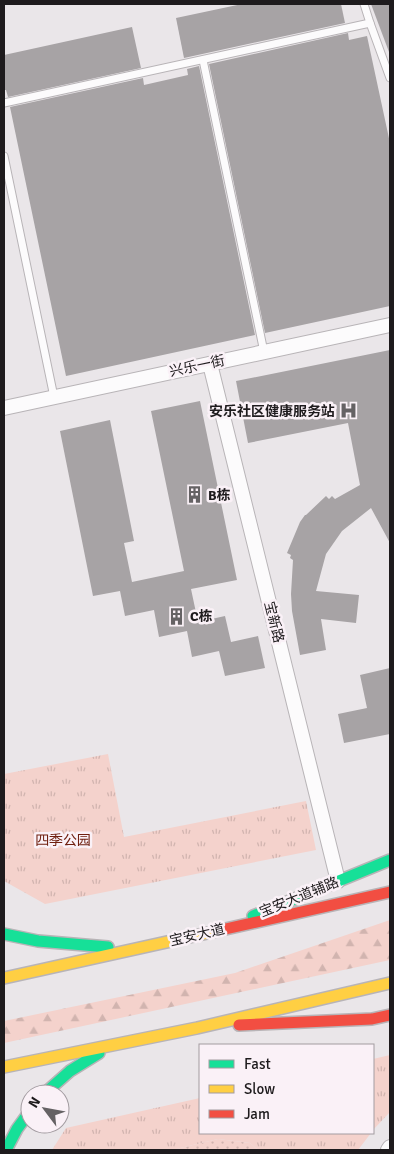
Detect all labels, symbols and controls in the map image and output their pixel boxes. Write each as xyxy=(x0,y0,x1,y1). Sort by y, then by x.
street label: 兴乐一街 xyxy=(168,352,226,380)
hospital icon: 安乐社区健康服务站 xyxy=(339,401,359,421)
place label: 安乐社区健康服务站 xyxy=(209,403,335,420)
building icon: B栋 xyxy=(184,485,204,505)
place label: B栋 xyxy=(208,487,231,504)
street label: 宝新路 xyxy=(261,600,287,644)
building icon: C栋 xyxy=(166,606,186,626)
place label: C栋 xyxy=(190,608,213,625)
park label: 四季公园 xyxy=(35,832,91,849)
street label: 宝安大道辅路 xyxy=(257,873,341,921)
street label: 宝安大道 xyxy=(168,920,226,950)
legend xyxy=(199,1044,374,1134)
text: Fast xyxy=(244,1055,271,1073)
text: Slow xyxy=(244,1080,275,1098)
north arrow xyxy=(20,1084,70,1134)
text: N xyxy=(25,1094,44,1111)
text: Jam xyxy=(244,1105,270,1123)

